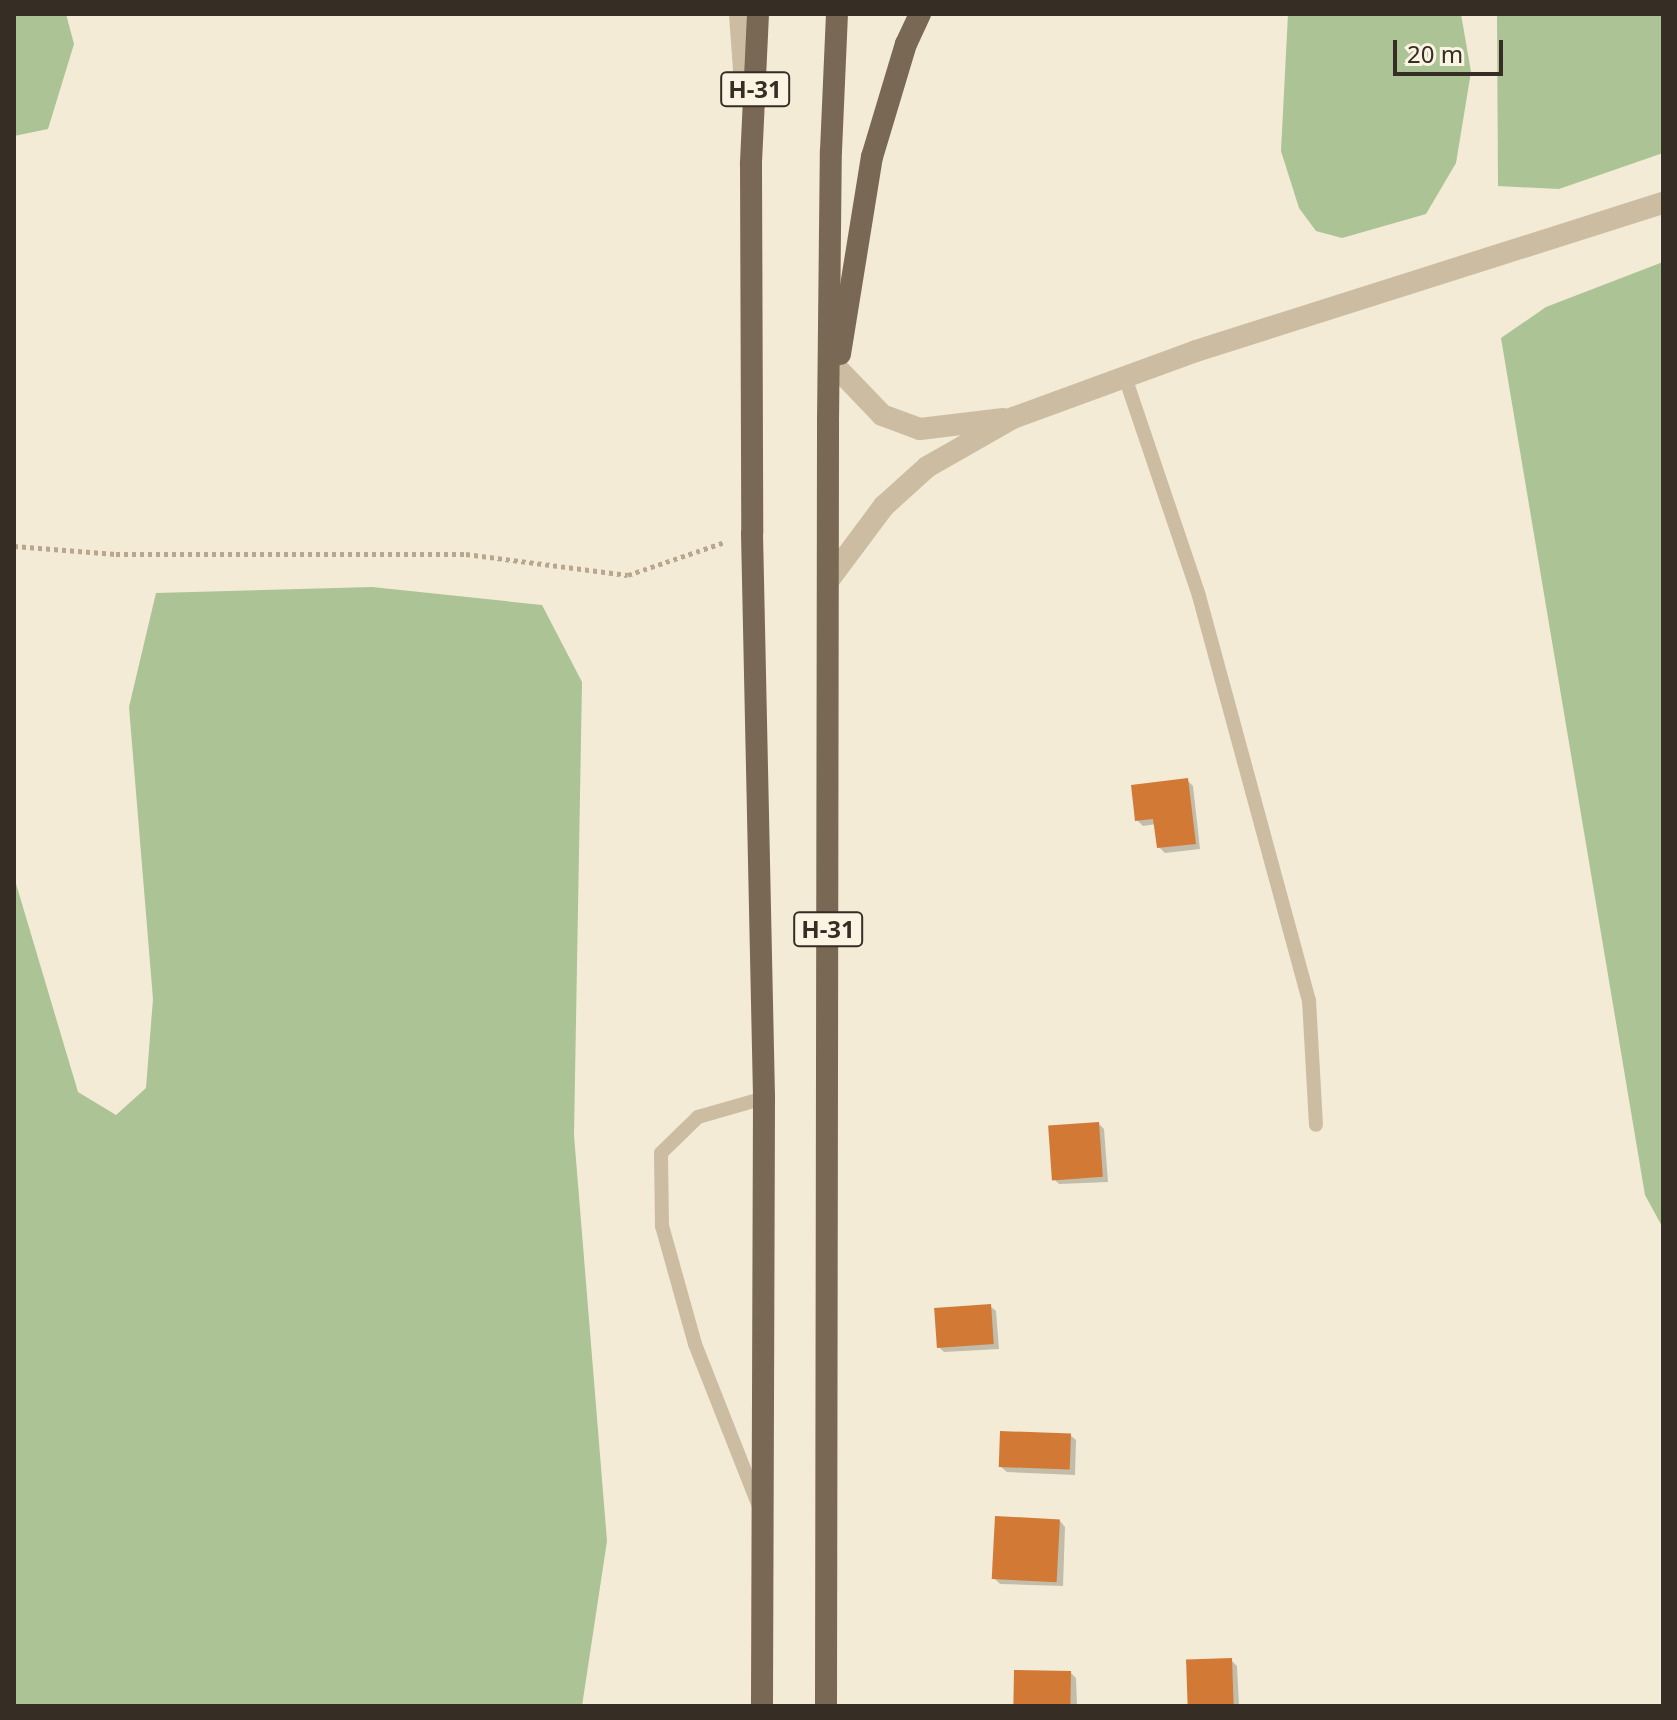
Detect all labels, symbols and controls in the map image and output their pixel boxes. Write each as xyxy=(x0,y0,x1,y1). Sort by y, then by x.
scale bar xyxy=(1397,24,1507,74)
text: 20 m xyxy=(1407,37,1463,70)
road number: Н-31 xyxy=(719,69,791,109)
road number: Н-31 xyxy=(792,909,864,949)

